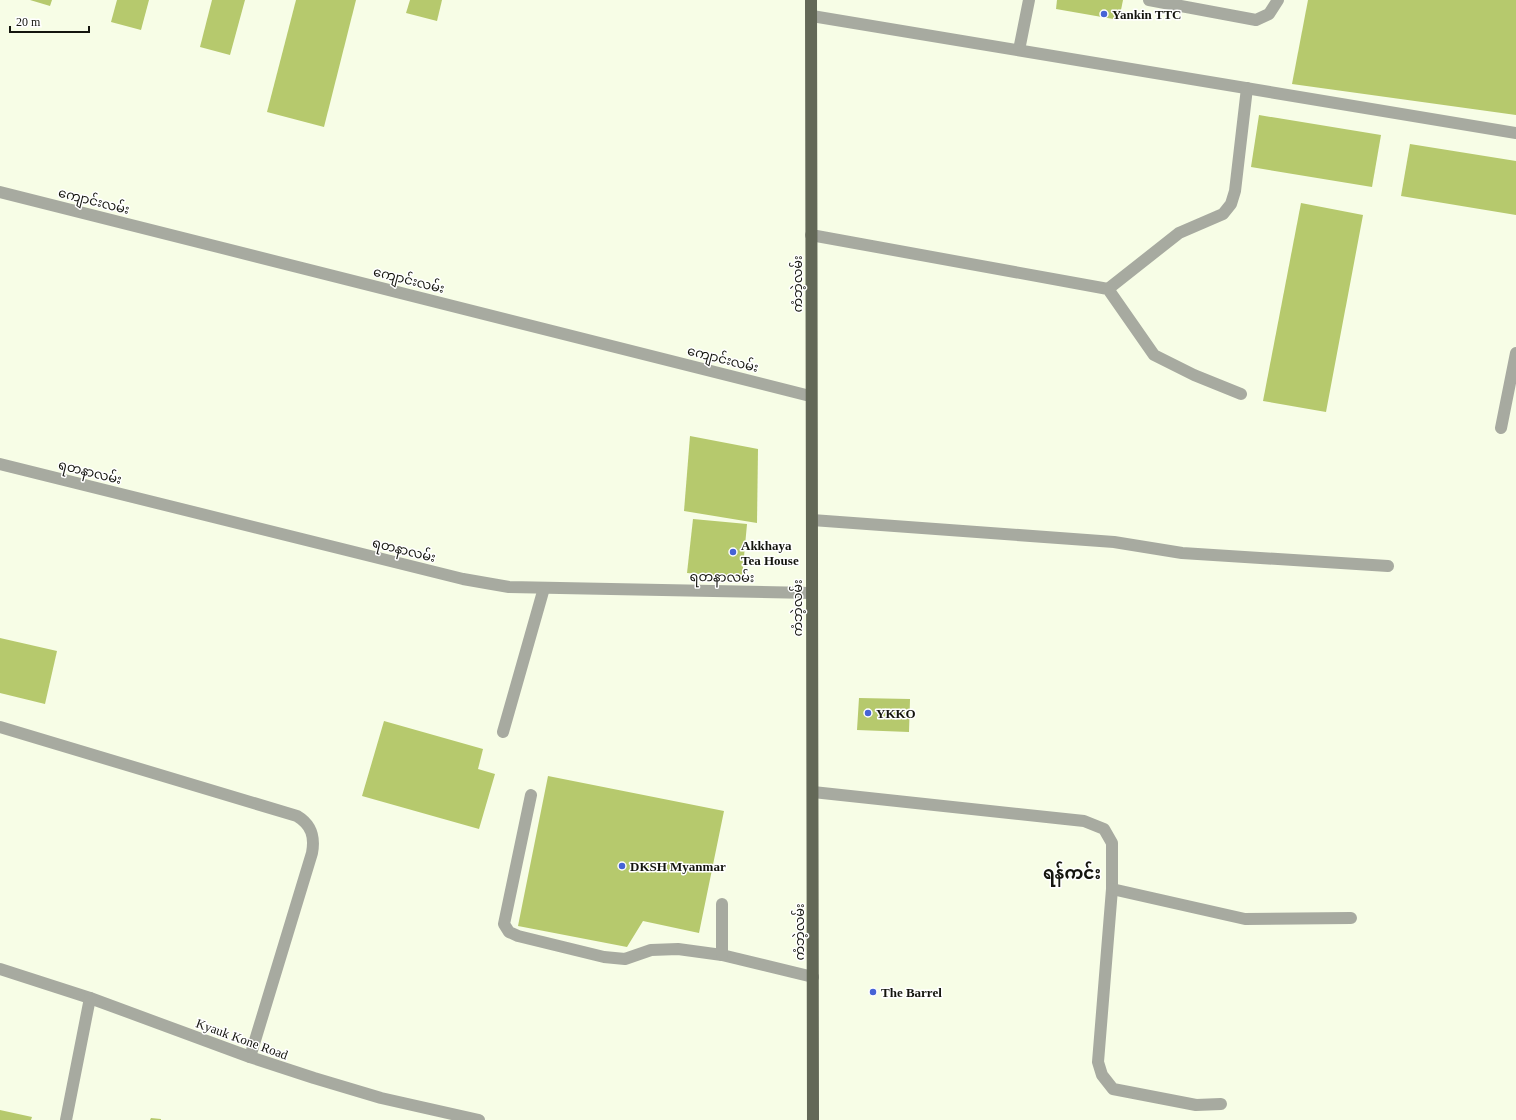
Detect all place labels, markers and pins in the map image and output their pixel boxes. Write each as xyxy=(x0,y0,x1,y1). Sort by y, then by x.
place label: Yankin TTC xyxy=(1112,7,1182,22)
marker: Yankin TTC xyxy=(1099,9,1109,19)
place label: Akkhaya Tea House xyxy=(741,538,799,568)
marker: Akkhaya Tea House xyxy=(728,547,738,557)
place label: YKKO xyxy=(876,706,916,721)
marker: YKKO xyxy=(863,708,873,718)
place label: DKSH Myanmar xyxy=(630,859,726,874)
marker: DKSH Myanmar xyxy=(617,861,627,871)
place label: The Barrel xyxy=(881,985,942,1000)
marker: The Barrel xyxy=(868,987,878,997)

